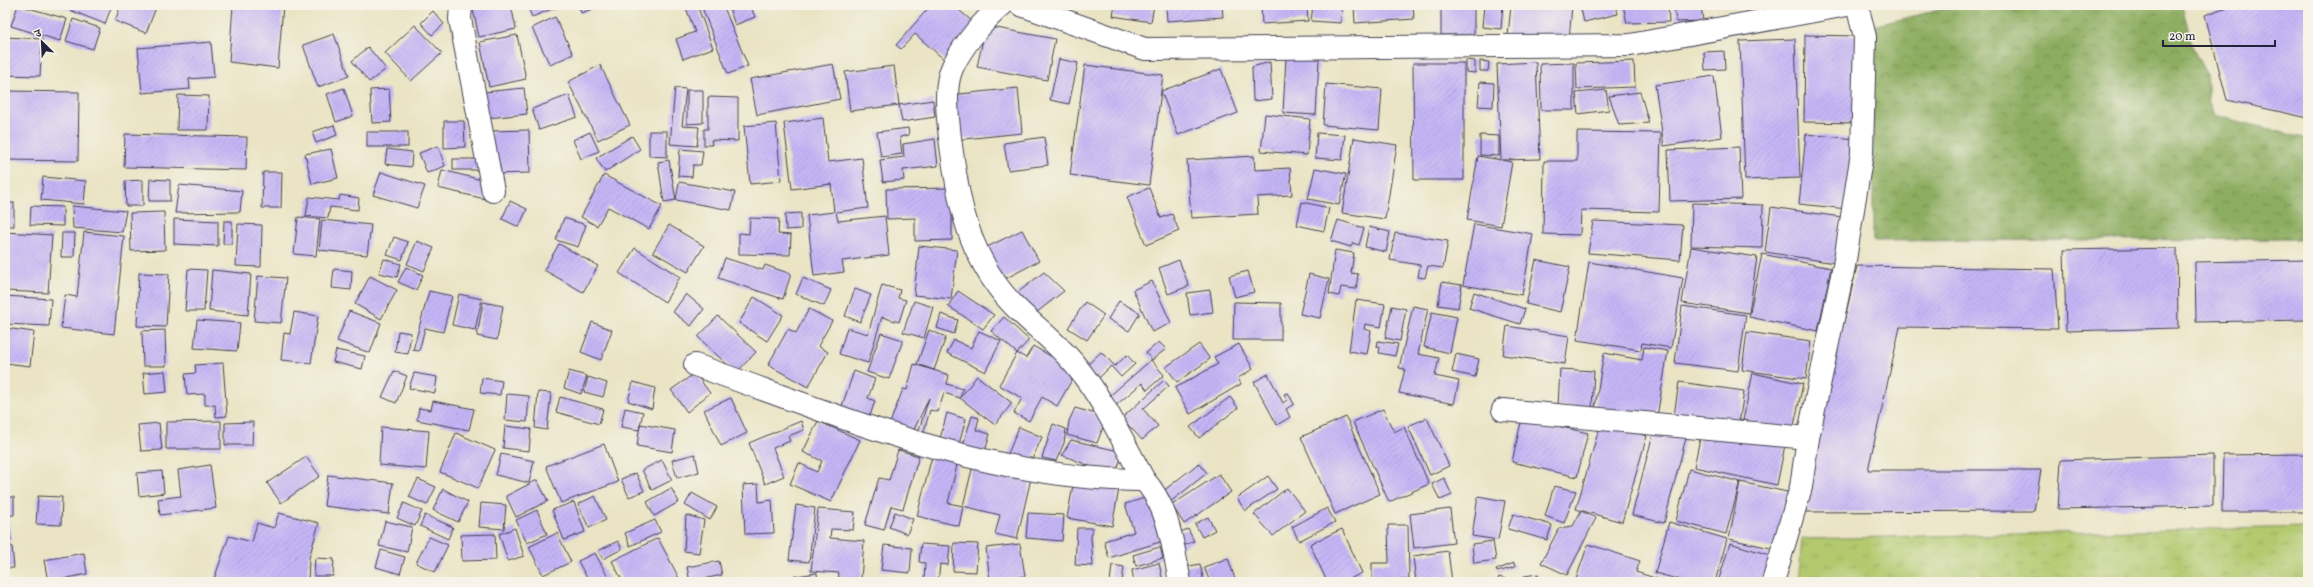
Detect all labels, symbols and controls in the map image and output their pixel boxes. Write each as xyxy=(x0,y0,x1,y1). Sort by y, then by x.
north arrow xyxy=(22,22,62,62)
scale bar xyxy=(2163,22,2275,48)
text: उ xyxy=(32,26,45,43)
text: 20 m xyxy=(2169,29,2196,45)

